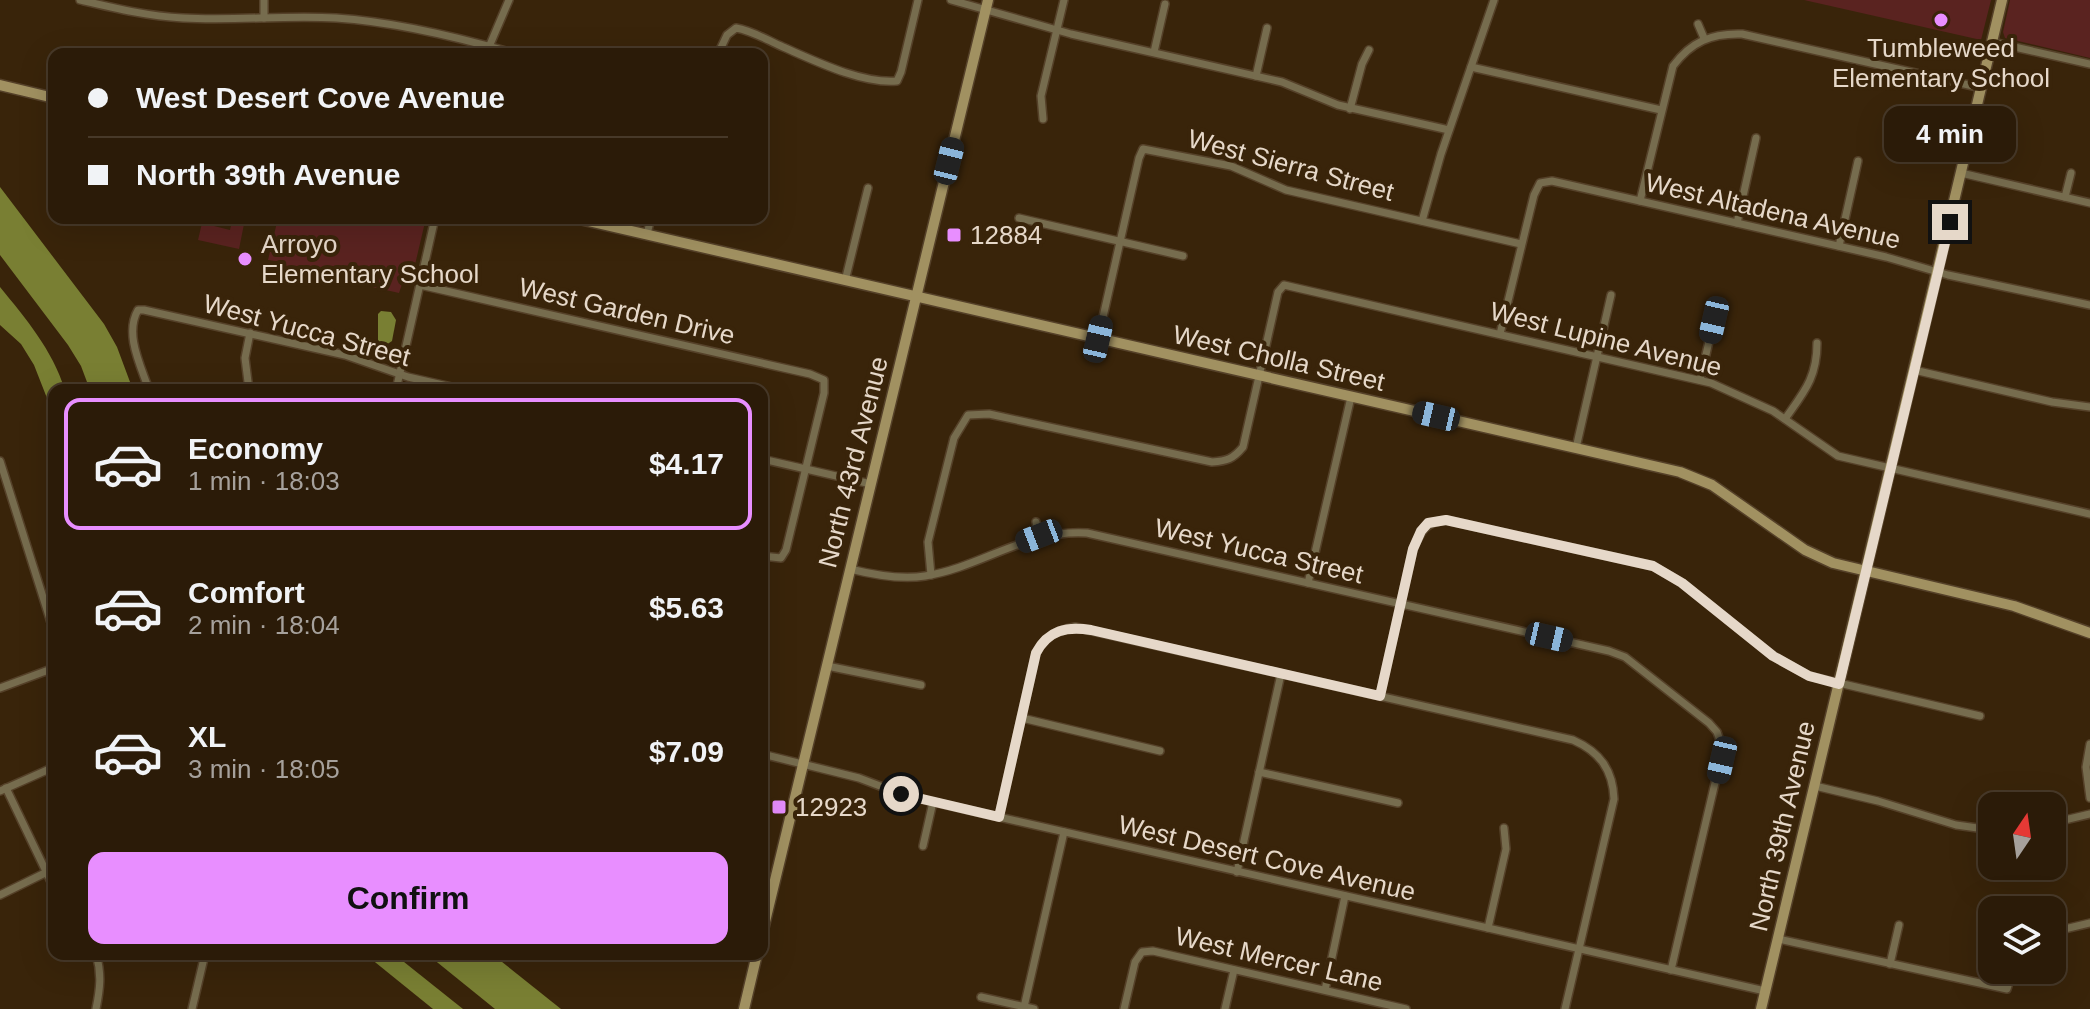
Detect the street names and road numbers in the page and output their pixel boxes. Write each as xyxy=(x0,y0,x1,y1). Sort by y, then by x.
street label: West Sierra Street xyxy=(1185,123,1398,207)
street label: West Altadena Avenue xyxy=(1643,167,1903,255)
street label: West Garden Drive xyxy=(516,272,738,350)
street label: West Yucca Street xyxy=(200,288,414,372)
street label: West Lupine Avenue xyxy=(1487,296,1725,382)
street label: West Cholla Street xyxy=(1170,319,1388,397)
street label: North 43rd Avenue xyxy=(812,353,894,571)
street label: West Yucca Street xyxy=(1152,512,1367,590)
street label: North 39th Avenue xyxy=(1743,718,1821,934)
street label: West Desert Cove Avenue xyxy=(1116,809,1418,907)
street label: West Mercer Lane xyxy=(1172,921,1386,997)

